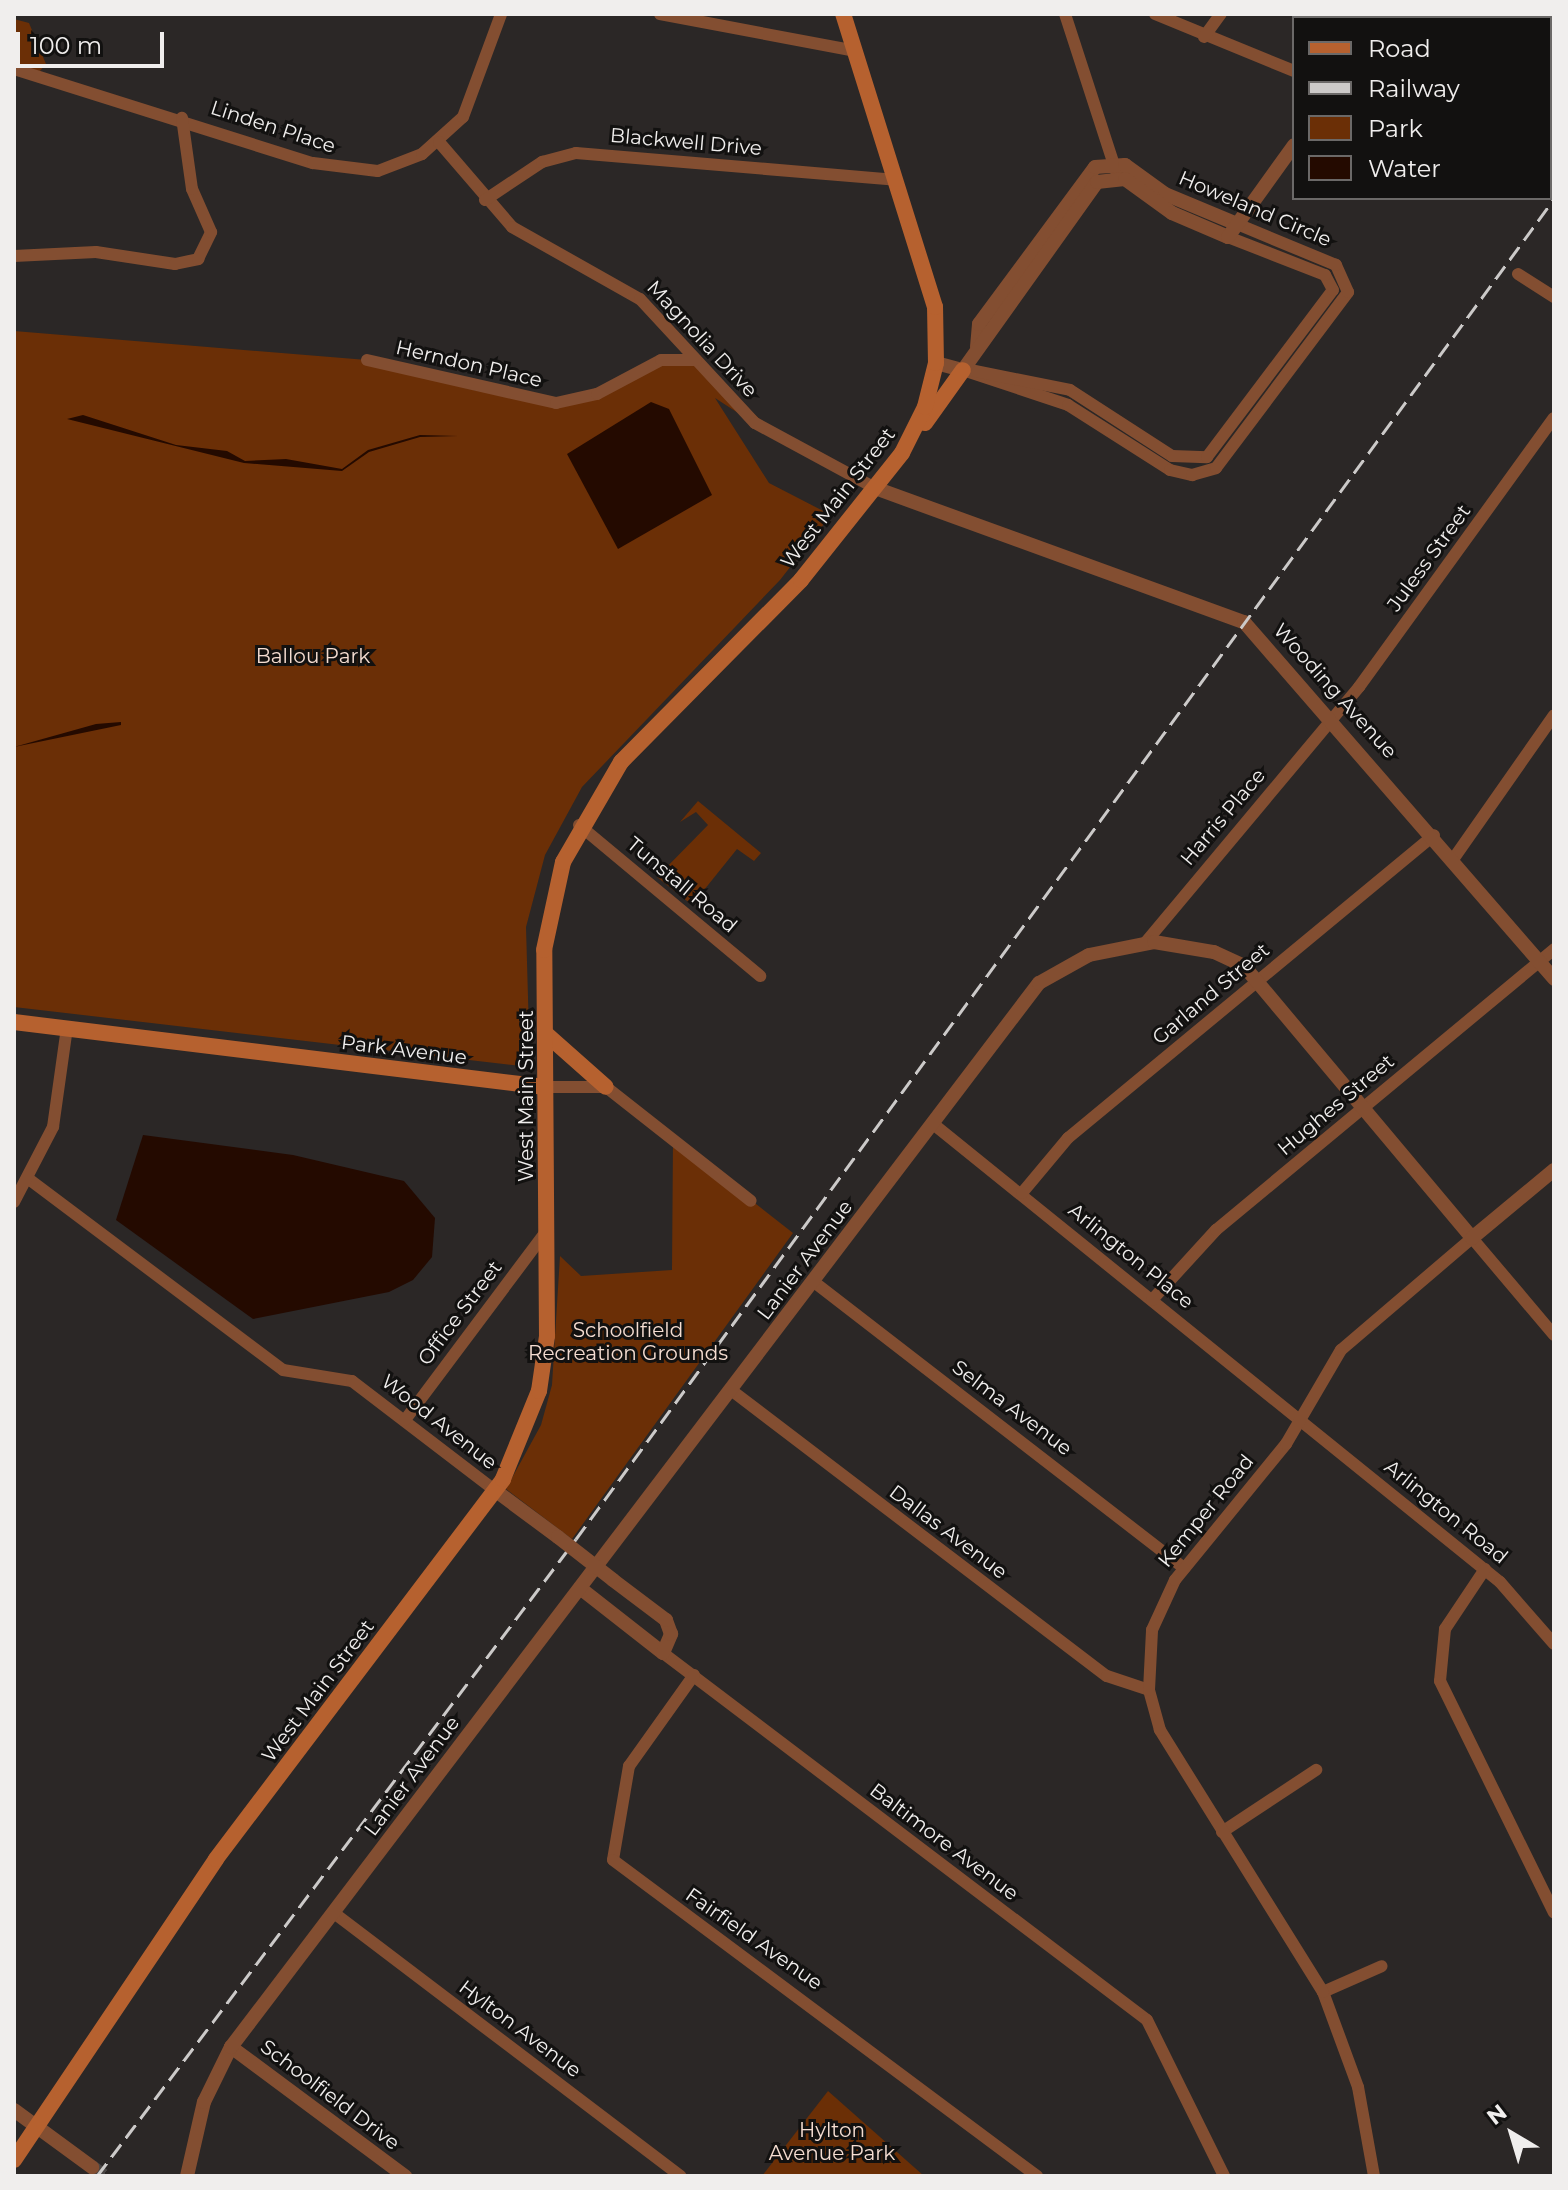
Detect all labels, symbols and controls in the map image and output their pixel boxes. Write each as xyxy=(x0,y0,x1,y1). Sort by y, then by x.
scale bar xyxy=(20,16,168,66)
legend xyxy=(1292,16,1552,200)
text: 100 m xyxy=(30,31,102,60)
text: Road xyxy=(1368,34,1431,63)
text: Railway xyxy=(1368,74,1460,103)
street label: Linden Place xyxy=(208,96,338,158)
text: Park xyxy=(1368,114,1423,143)
street label: Blackwell Drive xyxy=(609,123,763,161)
text: Water xyxy=(1368,154,1441,183)
street label: Howeland Circle xyxy=(1175,166,1335,252)
street label: Magnolia Drive xyxy=(642,276,762,402)
street label: Herndon Place xyxy=(394,336,544,392)
street label: West Main Street xyxy=(776,423,900,573)
street label: Juless Street xyxy=(1382,500,1476,616)
street label: Wooding Avenue xyxy=(1268,619,1402,763)
park label: Ballou Park xyxy=(256,644,370,668)
street label: Harris Place xyxy=(1176,764,1270,870)
street label: Tunstall Road xyxy=(622,832,742,938)
street label: Garland Street xyxy=(1148,938,1274,1050)
street label: West Main Street xyxy=(514,1010,538,1182)
street label: Park Avenue xyxy=(340,1030,468,1070)
street label: Hughes Street xyxy=(1273,1049,1399,1161)
street label: Lanier Avenue xyxy=(752,1196,858,1324)
street label: Arlington Place xyxy=(1064,1198,1198,1314)
street label: Office Street xyxy=(413,1256,507,1370)
park label: Schoolfield Recreation Grounds xyxy=(528,1318,728,1365)
street label: Selma Avenue xyxy=(947,1355,1077,1461)
street label: Wood Avenue xyxy=(376,1369,502,1475)
street label: Kemper Road xyxy=(1153,1450,1259,1572)
street label: Arlington Road xyxy=(1380,1455,1512,1569)
street label: Dallas Avenue xyxy=(884,1480,1012,1584)
street label: West Main Street xyxy=(257,1615,379,1767)
street label: Lanier Avenue xyxy=(359,1712,465,1840)
street label: Baltimore Avenue xyxy=(865,1778,1023,1906)
street label: Fairfield Avenue xyxy=(681,1883,827,1995)
street label: Hylton Avenue xyxy=(454,1975,586,2083)
street label: Schoolfield Drive xyxy=(256,2035,404,2155)
north arrow xyxy=(1472,2094,1552,2174)
text: N xyxy=(1482,2099,1512,2131)
park label: Hylton Avenue Park xyxy=(769,2119,895,2166)

